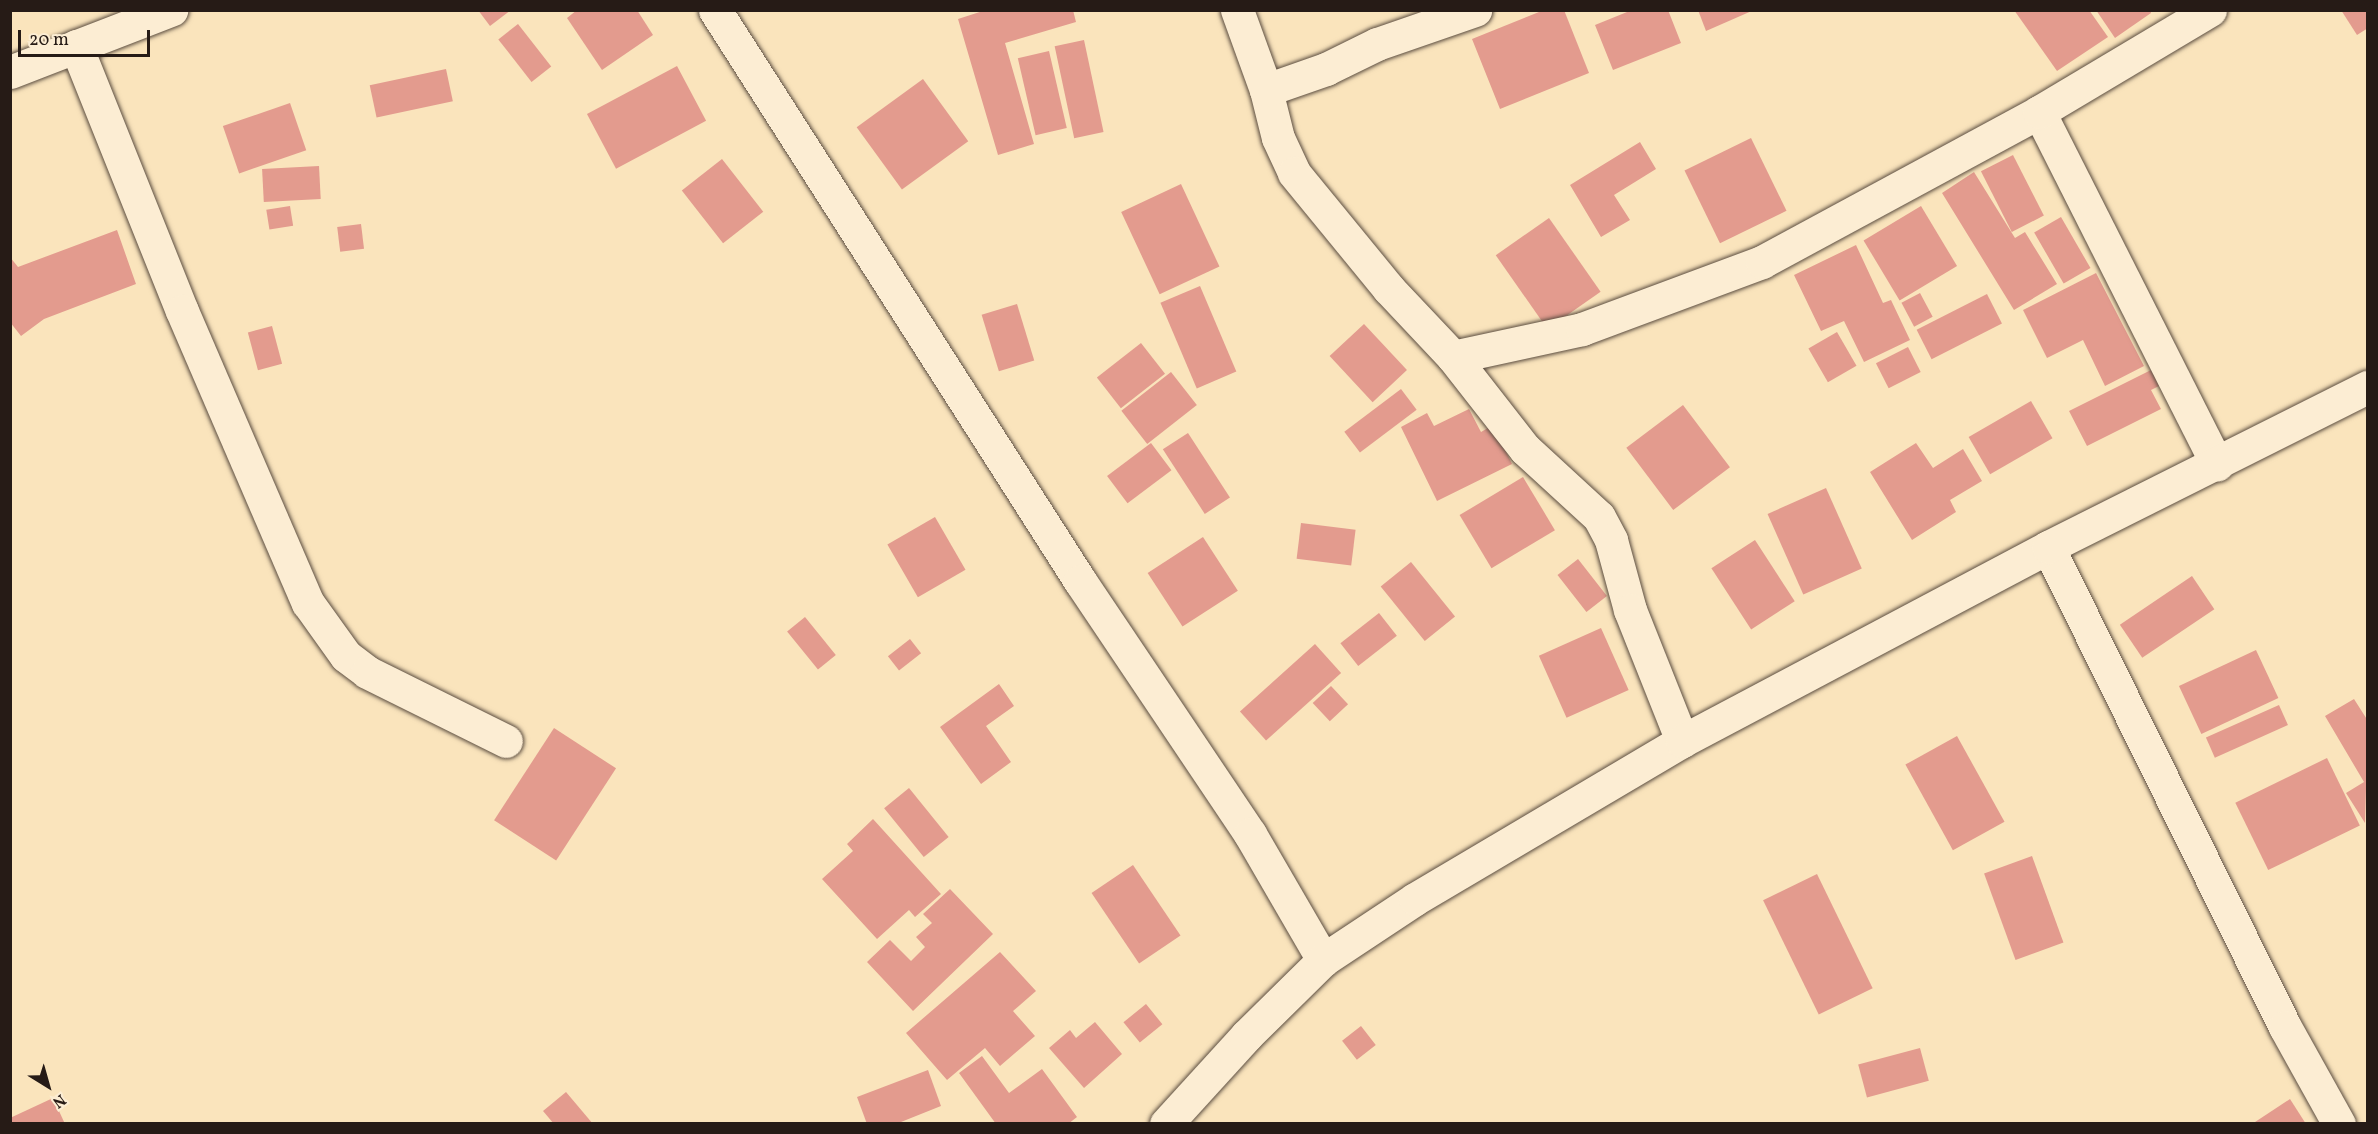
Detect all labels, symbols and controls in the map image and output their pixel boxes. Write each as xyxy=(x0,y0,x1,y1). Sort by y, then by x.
scale bar xyxy=(21,18,153,56)
text: 20 m xyxy=(29,28,69,53)
north arrow xyxy=(18,1056,78,1116)
text: N xyxy=(48,1088,70,1113)

